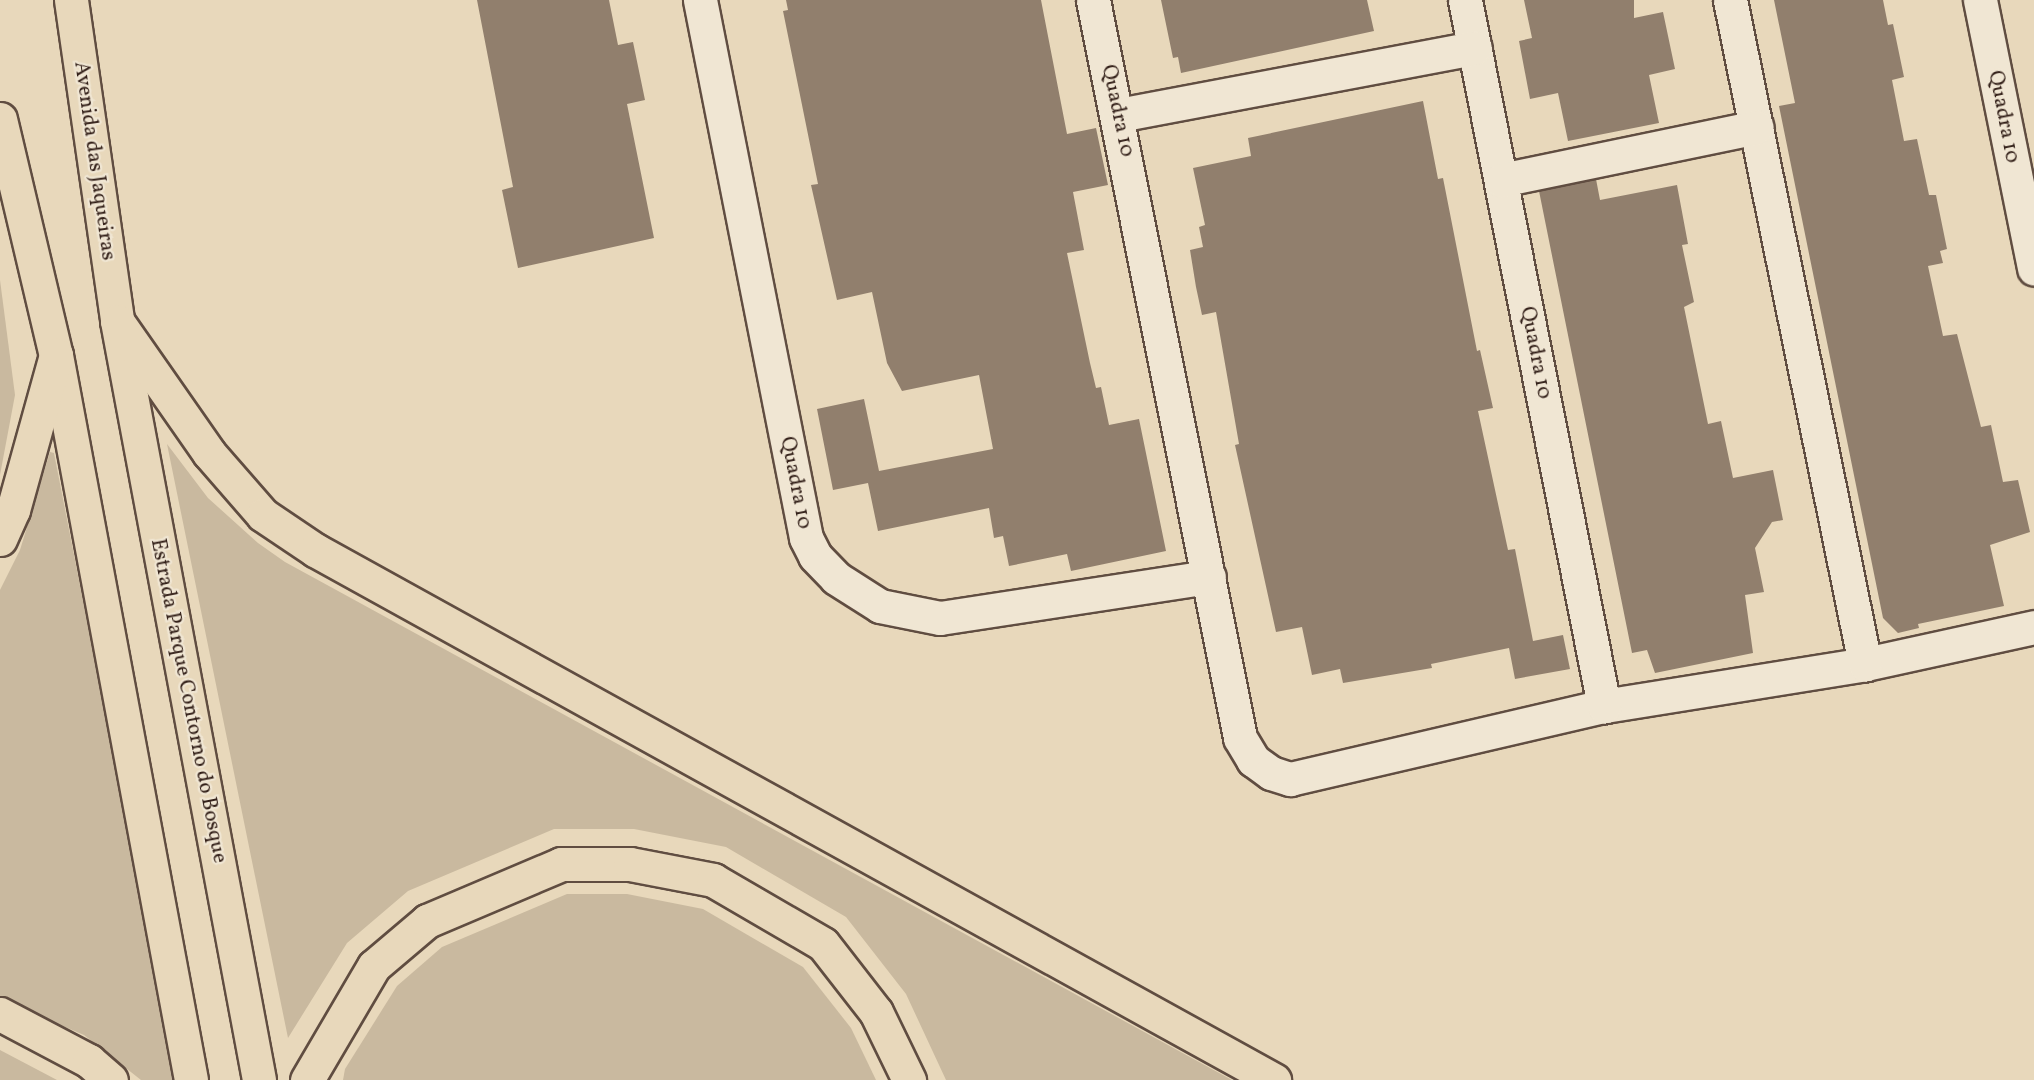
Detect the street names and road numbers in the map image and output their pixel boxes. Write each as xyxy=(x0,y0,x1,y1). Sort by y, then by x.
street label: Avenida das Jaqueiras xyxy=(68,60,120,262)
street label: Quadra 10 xyxy=(1095,63,1139,159)
street label: Quadra 10 xyxy=(1982,69,2024,165)
street label: Quadra 10 xyxy=(1514,305,1556,401)
street label: Quadra 10 xyxy=(774,435,816,531)
street label: Estrada Parque Contorno do Bosque xyxy=(144,537,232,865)

